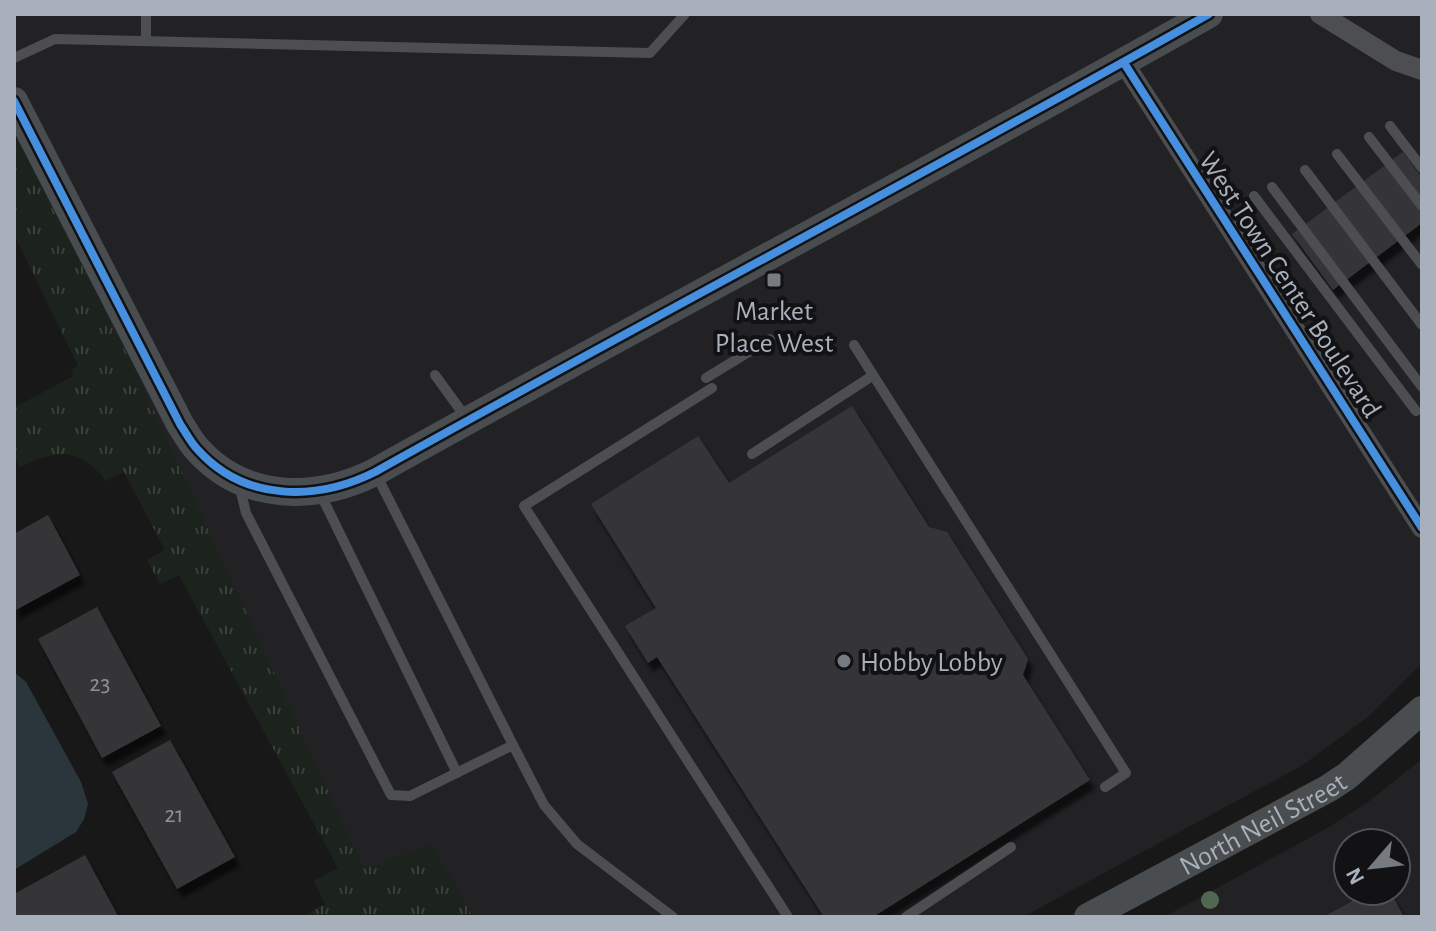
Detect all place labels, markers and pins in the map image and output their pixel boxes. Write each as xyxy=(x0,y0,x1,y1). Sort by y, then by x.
marker: Market Place West xyxy=(765,271,783,289)
place label: Market Place West xyxy=(715,298,833,358)
place label: Hobby Lobby xyxy=(860,649,1003,677)
marker: Hobby Lobby xyxy=(835,652,853,670)

